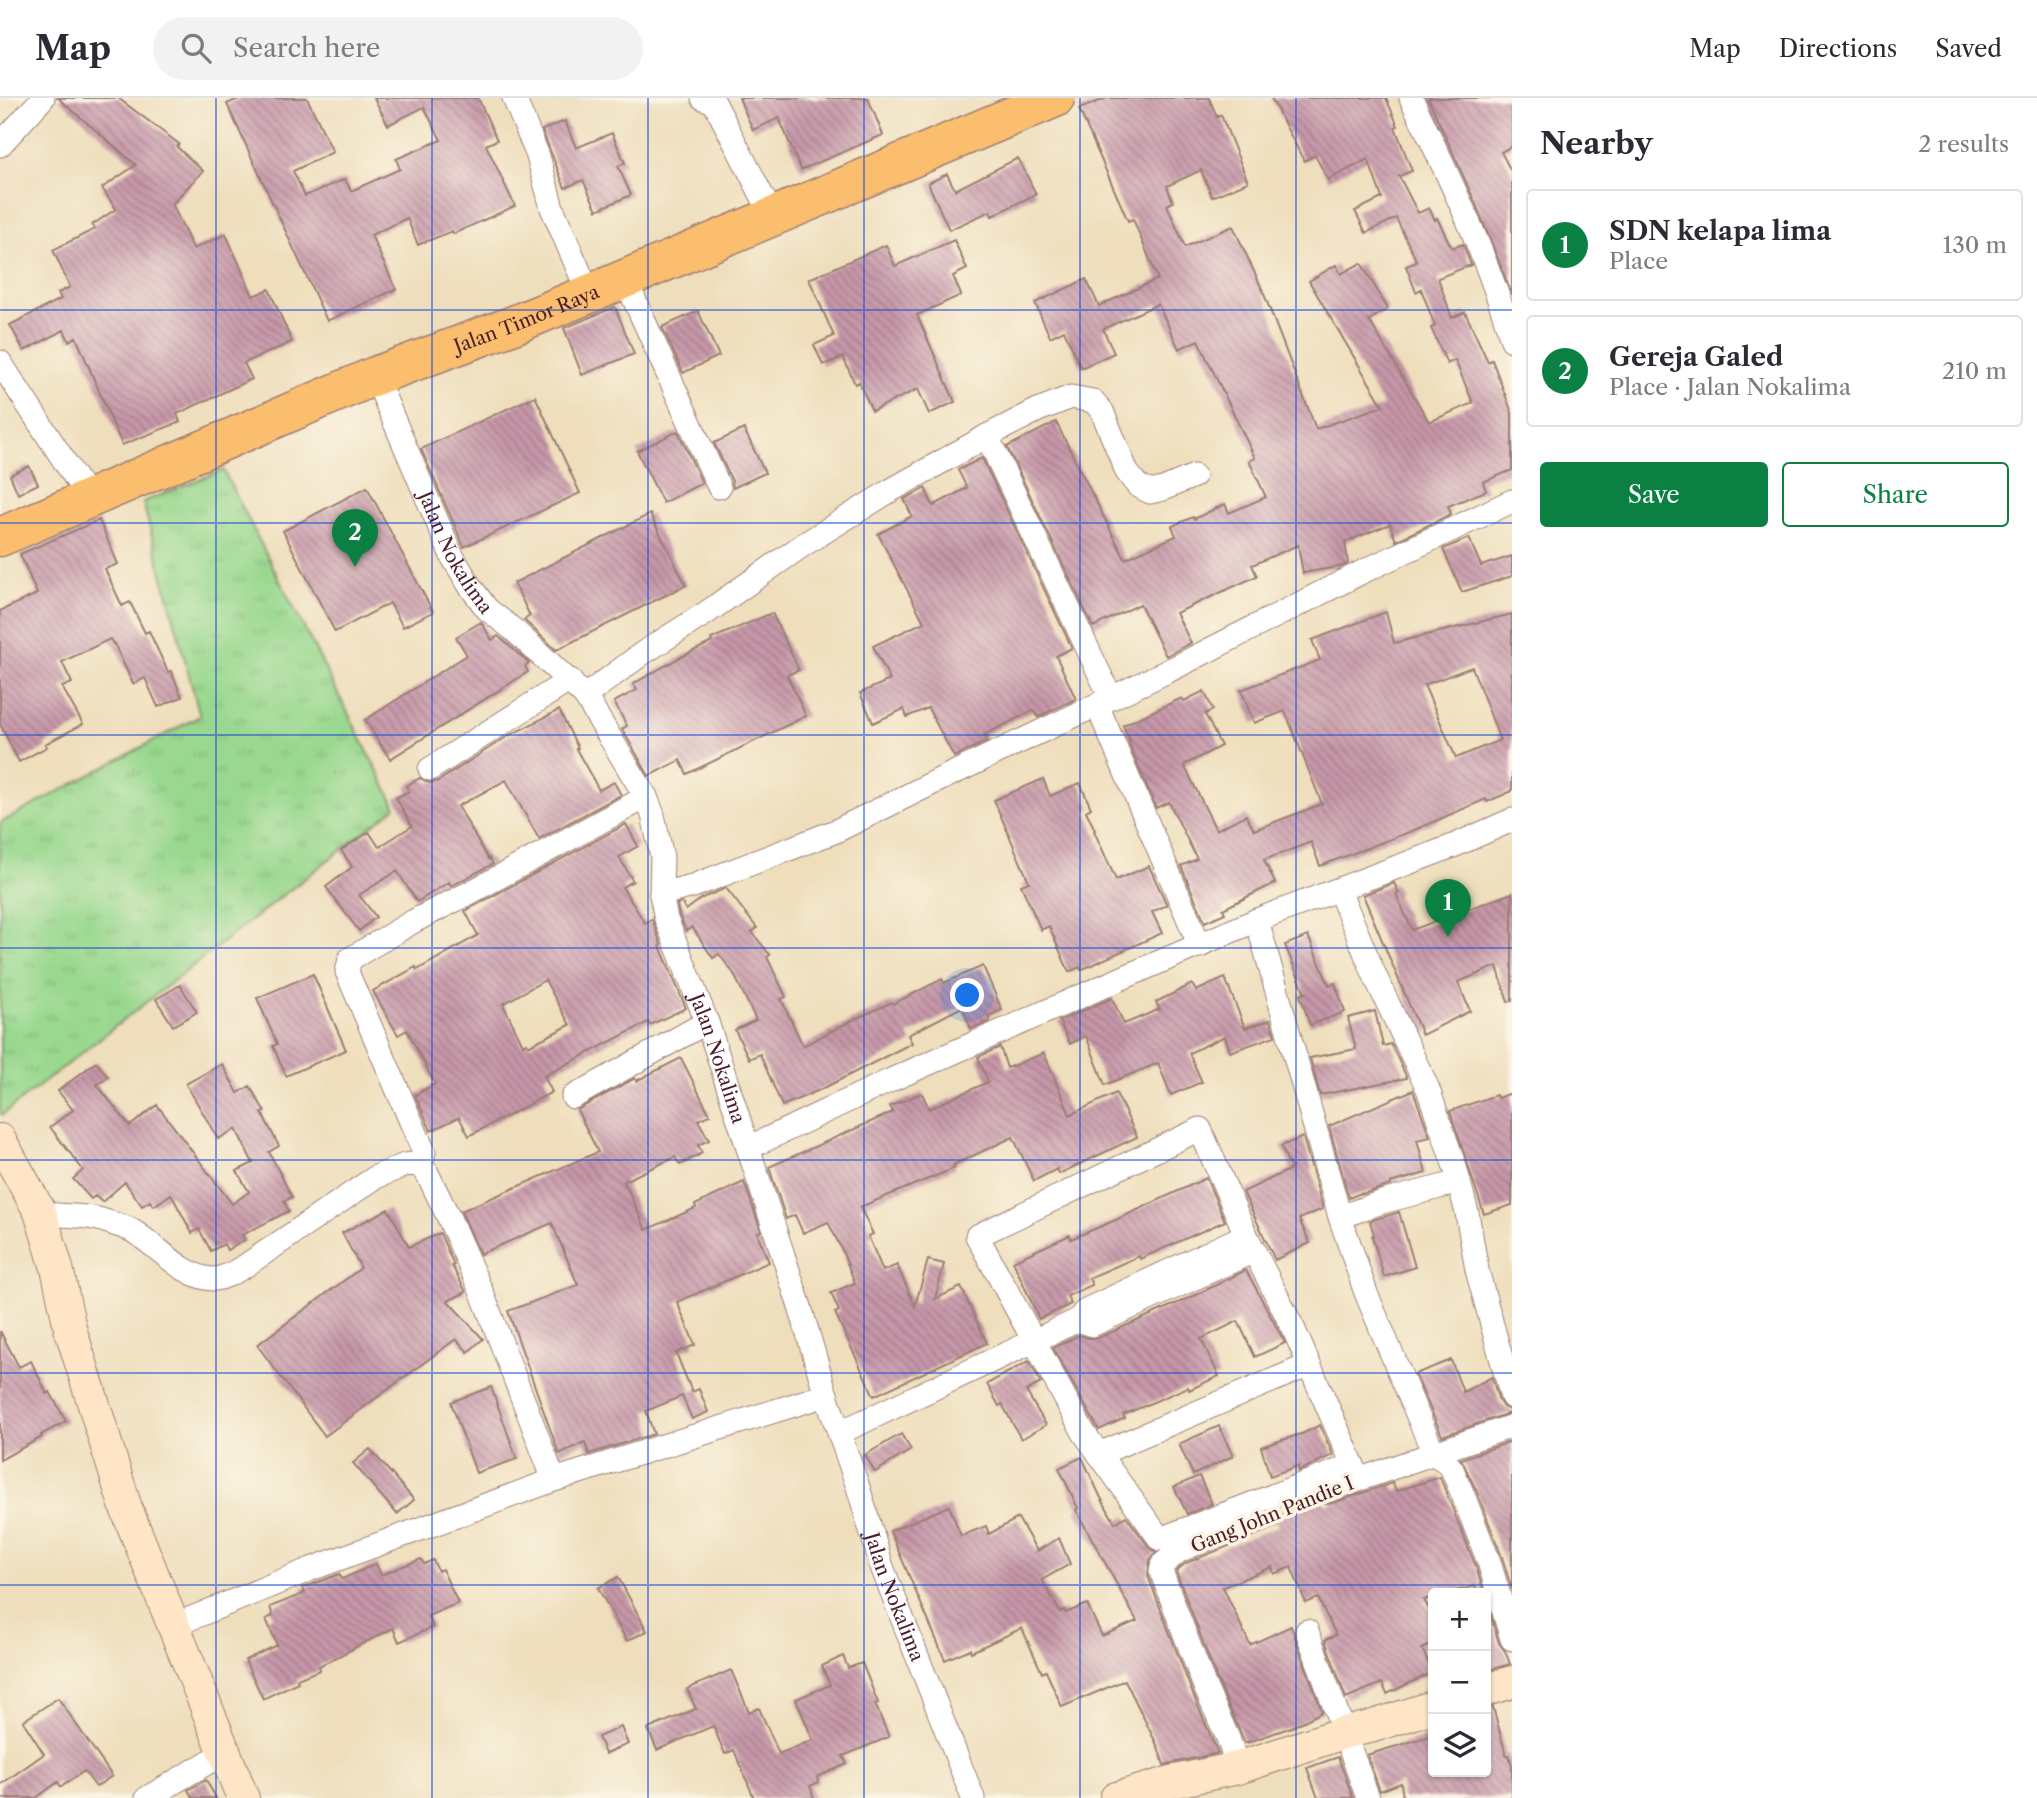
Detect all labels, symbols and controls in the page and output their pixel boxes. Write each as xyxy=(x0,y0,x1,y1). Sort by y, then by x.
search box xyxy=(153,17,643,80)
text: Map xyxy=(35,28,111,69)
icon: search xyxy=(177,29,215,67)
text: Search here xyxy=(233,32,380,64)
text: Map xyxy=(1689,34,1741,63)
text: Directions xyxy=(1779,34,1897,63)
text: Saved xyxy=(1935,34,2002,63)
text: Nearby xyxy=(1540,125,1653,162)
text: 2 results xyxy=(1918,130,2009,158)
text: SDN kelapa lima xyxy=(1609,215,1831,247)
text: 1 xyxy=(1560,231,1570,259)
text: 130 m xyxy=(1943,231,2007,259)
text: Place xyxy=(1609,247,1668,275)
street label: Jalan Timor Raya xyxy=(448,280,603,359)
text: Gereja Galed xyxy=(1609,341,1783,373)
text: 2 xyxy=(1558,357,1572,385)
text: 210 m xyxy=(1942,357,2007,385)
text: Place · Jalan Nokalima xyxy=(1609,373,1851,401)
button: Save xyxy=(1540,462,1768,527)
button: Share xyxy=(1782,462,2009,527)
street label: Jalan Nokalima xyxy=(412,485,497,618)
pin: 2 xyxy=(332,509,378,567)
pin: 1 xyxy=(1425,879,1471,937)
your location xyxy=(950,978,984,1012)
street label: Jalan Nokalima xyxy=(684,987,750,1126)
street label: Gang John Pandie I xyxy=(1187,1471,1357,1558)
street label: Jalan Nokalima xyxy=(859,1527,929,1665)
map controls xyxy=(1428,1588,1491,1777)
button: + xyxy=(1428,1588,1491,1651)
button: − xyxy=(1428,1651,1491,1714)
button: layers xyxy=(1428,1714,1491,1777)

